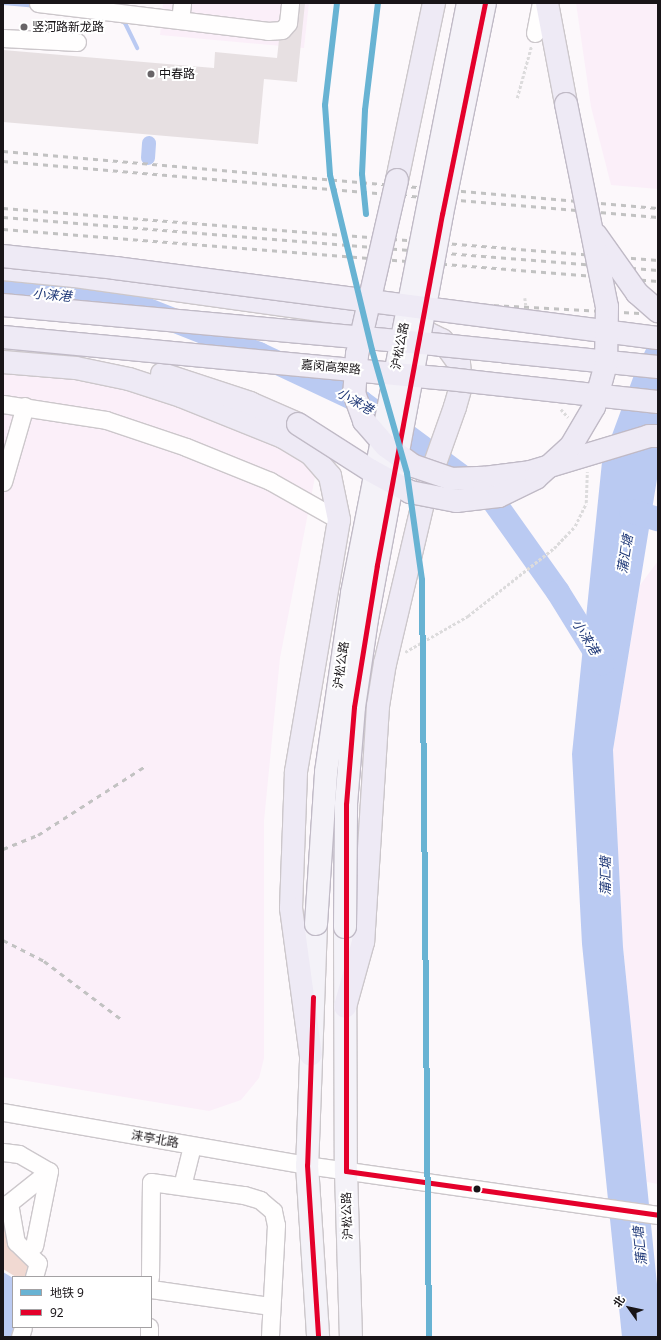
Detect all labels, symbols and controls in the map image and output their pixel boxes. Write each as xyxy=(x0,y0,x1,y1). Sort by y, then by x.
place label: 竖河路新龙路 xyxy=(32,20,104,34)
marker: 竖河路新龙路 xyxy=(19,22,29,32)
place label: 中春路 xyxy=(159,67,195,81)
marker: 中春路 xyxy=(146,69,156,79)
water label: 小涞港 xyxy=(32,286,72,304)
street label: 沪松公路 xyxy=(388,321,412,371)
street label: 嘉闵高架路 xyxy=(300,357,362,377)
water label: 小涞港 xyxy=(334,384,376,418)
water label: 蒲汇塘 xyxy=(614,534,636,574)
water label: 小涞港 xyxy=(569,616,603,658)
street label: 沪松公路 xyxy=(331,640,351,690)
water label: 蒲汇塘 xyxy=(597,857,613,895)
street label: 涞亭北路 xyxy=(130,1128,180,1150)
unlabelled marker xyxy=(472,1184,482,1194)
street label: 沪松公路 xyxy=(339,1192,355,1240)
water label: 蒲汇塘 xyxy=(630,1226,650,1266)
legend xyxy=(12,1276,152,1328)
text: 地铁 9 xyxy=(50,1284,84,1301)
north arrow xyxy=(609,1288,649,1328)
text: 北 xyxy=(609,1292,628,1310)
text: 92 xyxy=(50,1304,64,1321)

